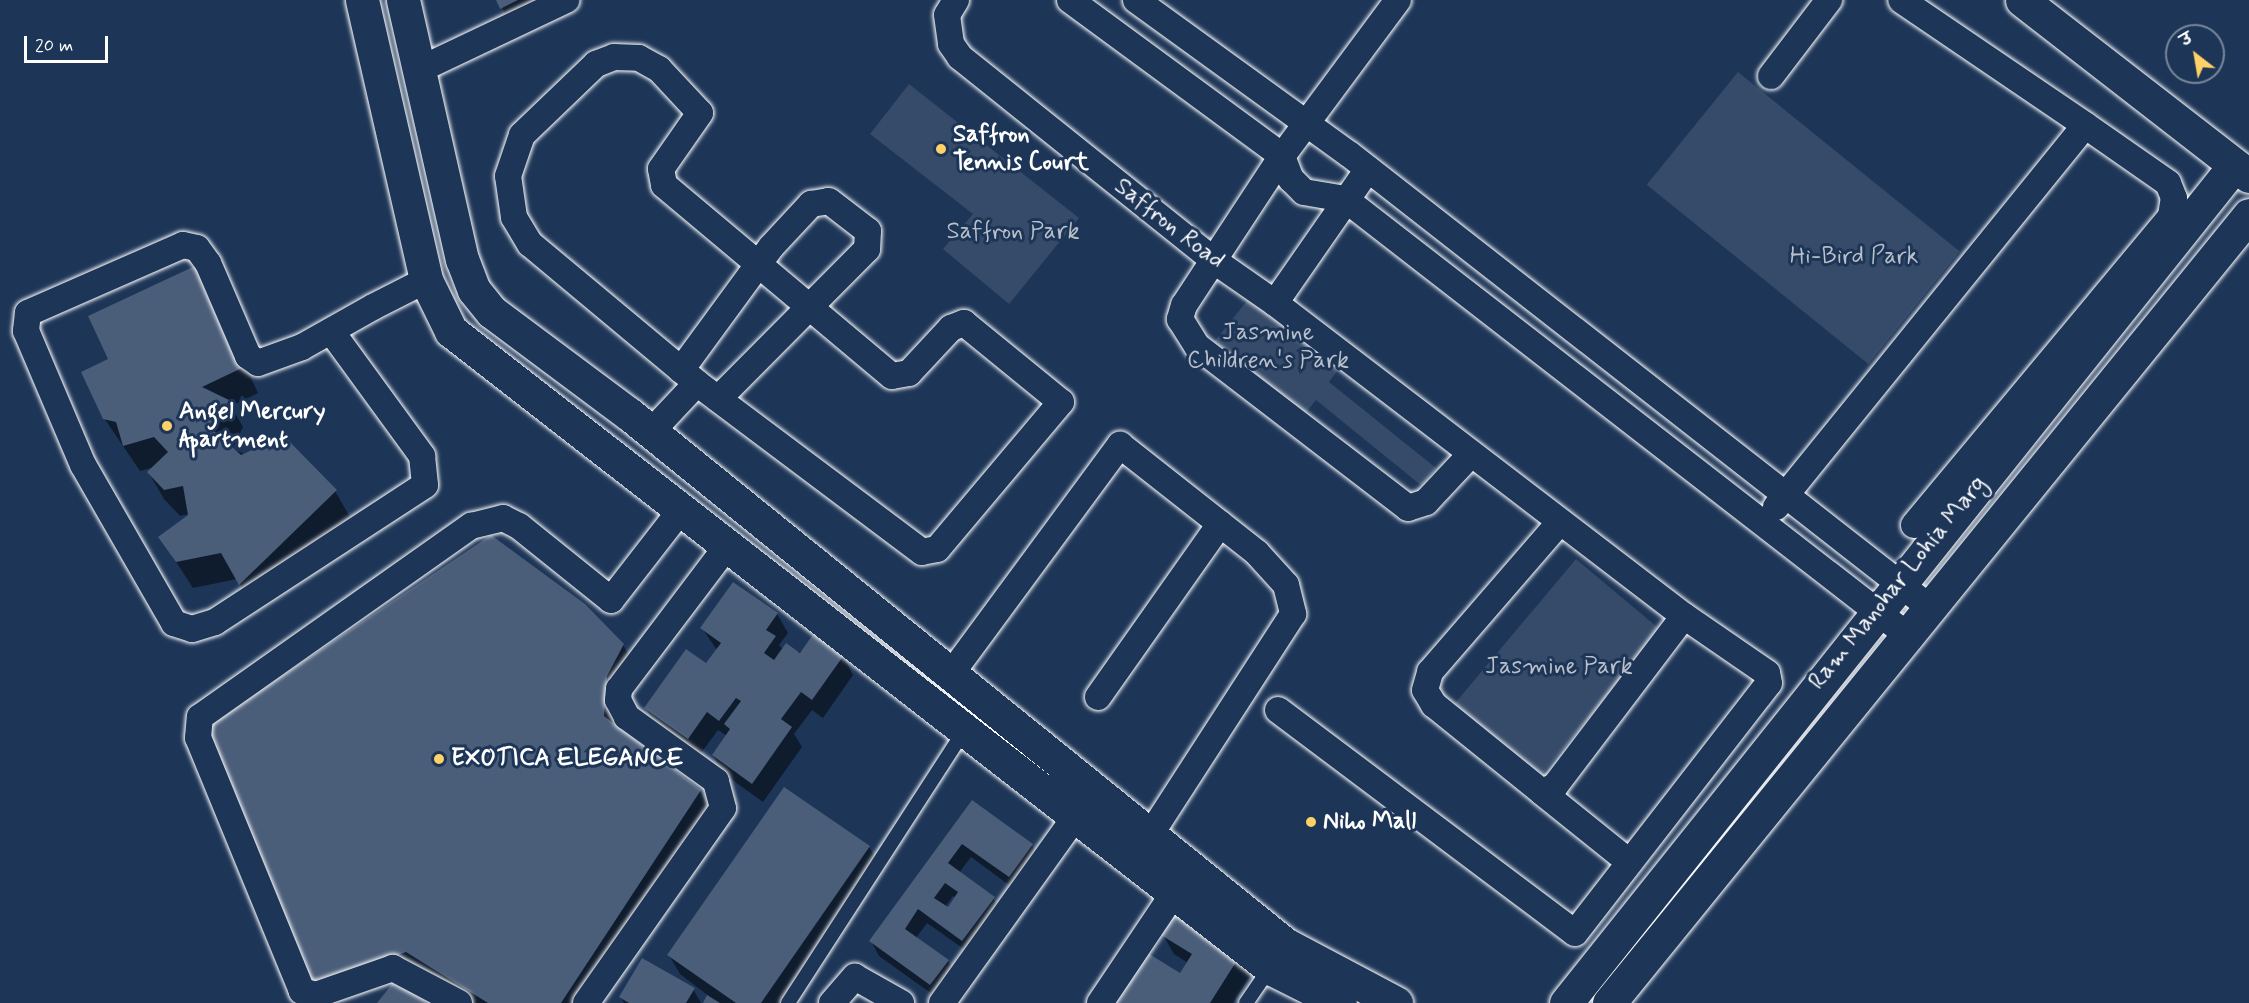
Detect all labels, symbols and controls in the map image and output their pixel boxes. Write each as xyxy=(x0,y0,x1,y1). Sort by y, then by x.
scale bar xyxy=(27,24,111,62)
north arrow xyxy=(2165,24,2225,84)
text: उ xyxy=(2177,28,2196,52)
text: 20 m xyxy=(35,34,73,58)
place label: Saffron Tennis Court xyxy=(953,121,1086,177)
marker: Saffron Tennis Court xyxy=(934,142,948,156)
street label: Saffron Road xyxy=(1108,172,1230,276)
park label: Saffron Park xyxy=(948,218,1078,246)
park label: Hi-Bird Park xyxy=(1790,243,1918,271)
park label: Jasmine Children's Park xyxy=(1188,319,1348,375)
place label: Angel Mercury Apartment xyxy=(179,398,324,454)
marker: Angel Mercury Apartment xyxy=(160,419,174,433)
street label: Ram Manohar Lohia Marg xyxy=(1801,468,1995,698)
park label: Jasmine Park xyxy=(1486,653,1632,681)
place label: EXOTICA ELEGANCE xyxy=(451,745,680,773)
marker: EXOTICA ELEGANCE xyxy=(432,752,446,766)
place label: Niho Mall xyxy=(1323,808,1416,836)
marker: Niho Mall xyxy=(1304,815,1318,829)

